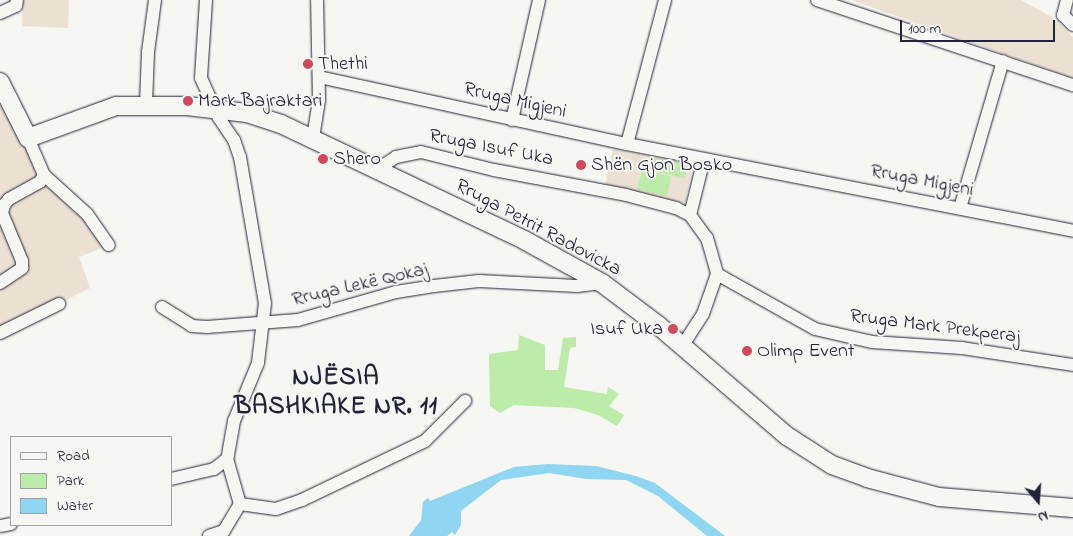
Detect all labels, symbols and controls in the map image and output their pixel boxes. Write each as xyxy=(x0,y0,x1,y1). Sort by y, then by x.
scale bar xyxy=(903,10,1058,42)
text: 100 m xyxy=(908,18,941,40)
place label: Thethi xyxy=(318,52,368,76)
marker: Thethi xyxy=(302,58,314,70)
street label: Rruga Migjeni xyxy=(461,78,569,124)
place label: Mark Bajraktari xyxy=(198,89,322,113)
marker: Mark Bajraktari xyxy=(182,95,194,107)
street label: Rruga Isuf Uka xyxy=(427,124,555,172)
place label: Shero xyxy=(333,147,381,171)
marker: Shero xyxy=(317,153,329,165)
place label: Shën Gjon Bosko xyxy=(591,153,732,177)
marker: Shën Gjon Bosko xyxy=(575,159,587,171)
street label: Rruga Migjeni xyxy=(868,159,976,203)
street label: Rruga Petrit Radovicka xyxy=(451,174,625,282)
street label: Rruga Lekë Qokaj xyxy=(290,258,430,312)
street label: Rruga Mark Prekperaj xyxy=(848,305,1022,349)
place label: Isuf Uka xyxy=(590,317,663,341)
marker: Isuf Uka xyxy=(667,323,679,335)
place label: Olimp Event xyxy=(757,339,854,363)
marker: Olimp Event xyxy=(741,345,753,357)
district label: NJËSIA BASHKIAKE NR. 11 xyxy=(232,364,440,423)
legend xyxy=(10,436,172,526)
text: Road xyxy=(57,445,90,467)
text: Park xyxy=(57,470,84,492)
north arrow xyxy=(1013,476,1063,526)
text: Water xyxy=(57,495,93,517)
text: N xyxy=(1035,504,1051,527)

